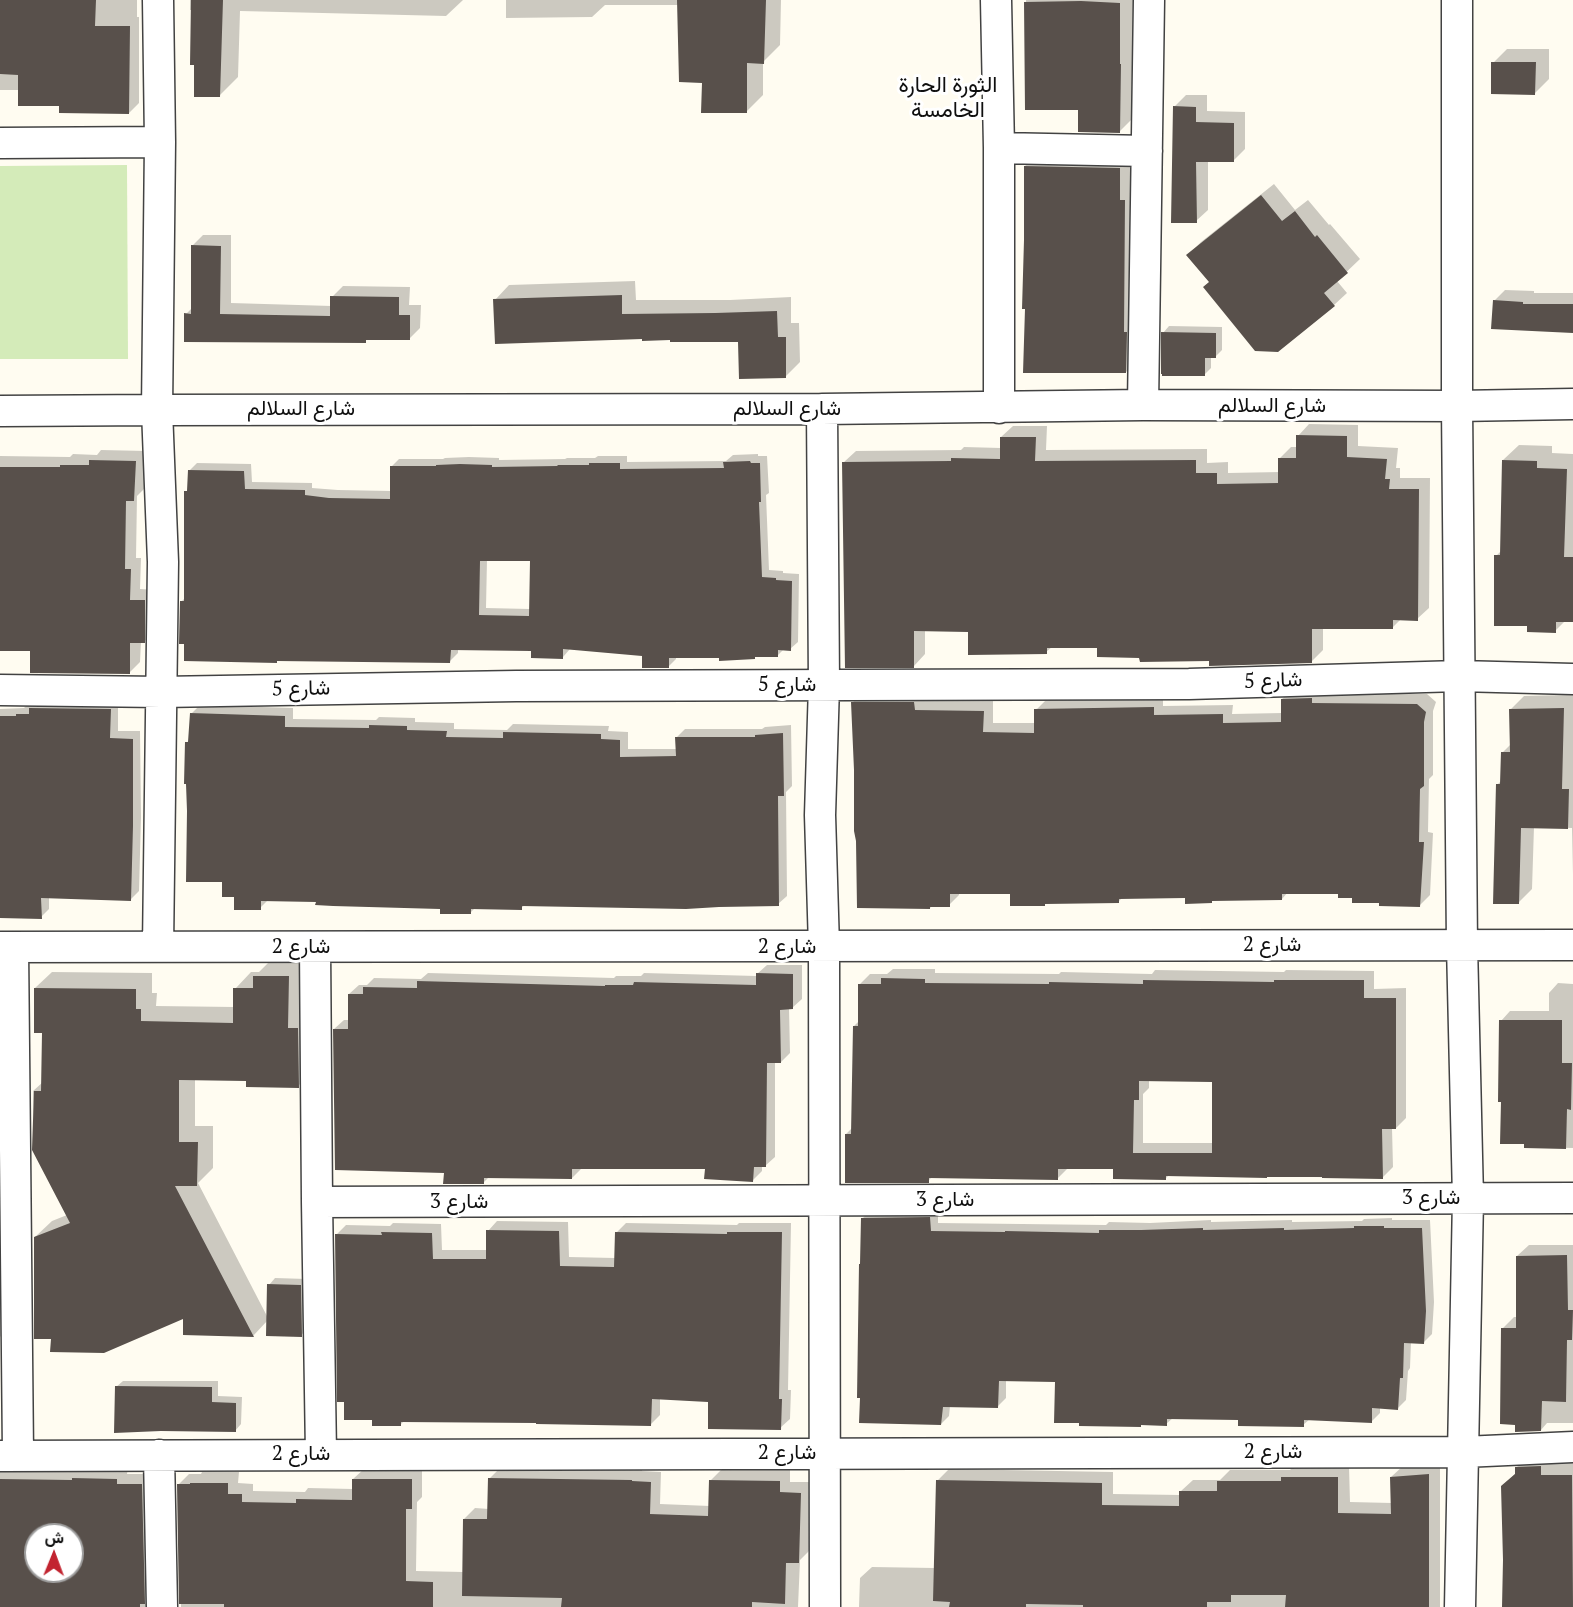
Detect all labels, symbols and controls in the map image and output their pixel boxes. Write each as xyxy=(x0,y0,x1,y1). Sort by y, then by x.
district label: الثورة الحارة الخامسة xyxy=(899,73,997,124)
street label: شارع السلالم xyxy=(1218,393,1326,419)
street label: شارع السلالم xyxy=(247,396,355,422)
street label: شارع السلالم xyxy=(733,396,841,422)
street label: شارع 5 xyxy=(1243,667,1303,695)
street label: شارع 5 xyxy=(758,672,816,698)
street label: شارع 5 xyxy=(272,676,330,702)
street label: شارع 2 xyxy=(1243,932,1301,958)
street label: شارع 2 xyxy=(272,934,330,960)
street label: شارع 2 xyxy=(758,934,816,960)
street label: شارع 3 xyxy=(1402,1185,1460,1211)
street label: شارع 3 xyxy=(916,1187,974,1213)
street label: شارع 3 xyxy=(430,1189,488,1215)
street label: شارع 2 xyxy=(1244,1439,1302,1465)
street label: شارع 2 xyxy=(758,1440,816,1466)
street label: شارع 2 xyxy=(272,1441,330,1467)
north arrow xyxy=(24,1523,84,1583)
text: ش xyxy=(44,1526,64,1548)

